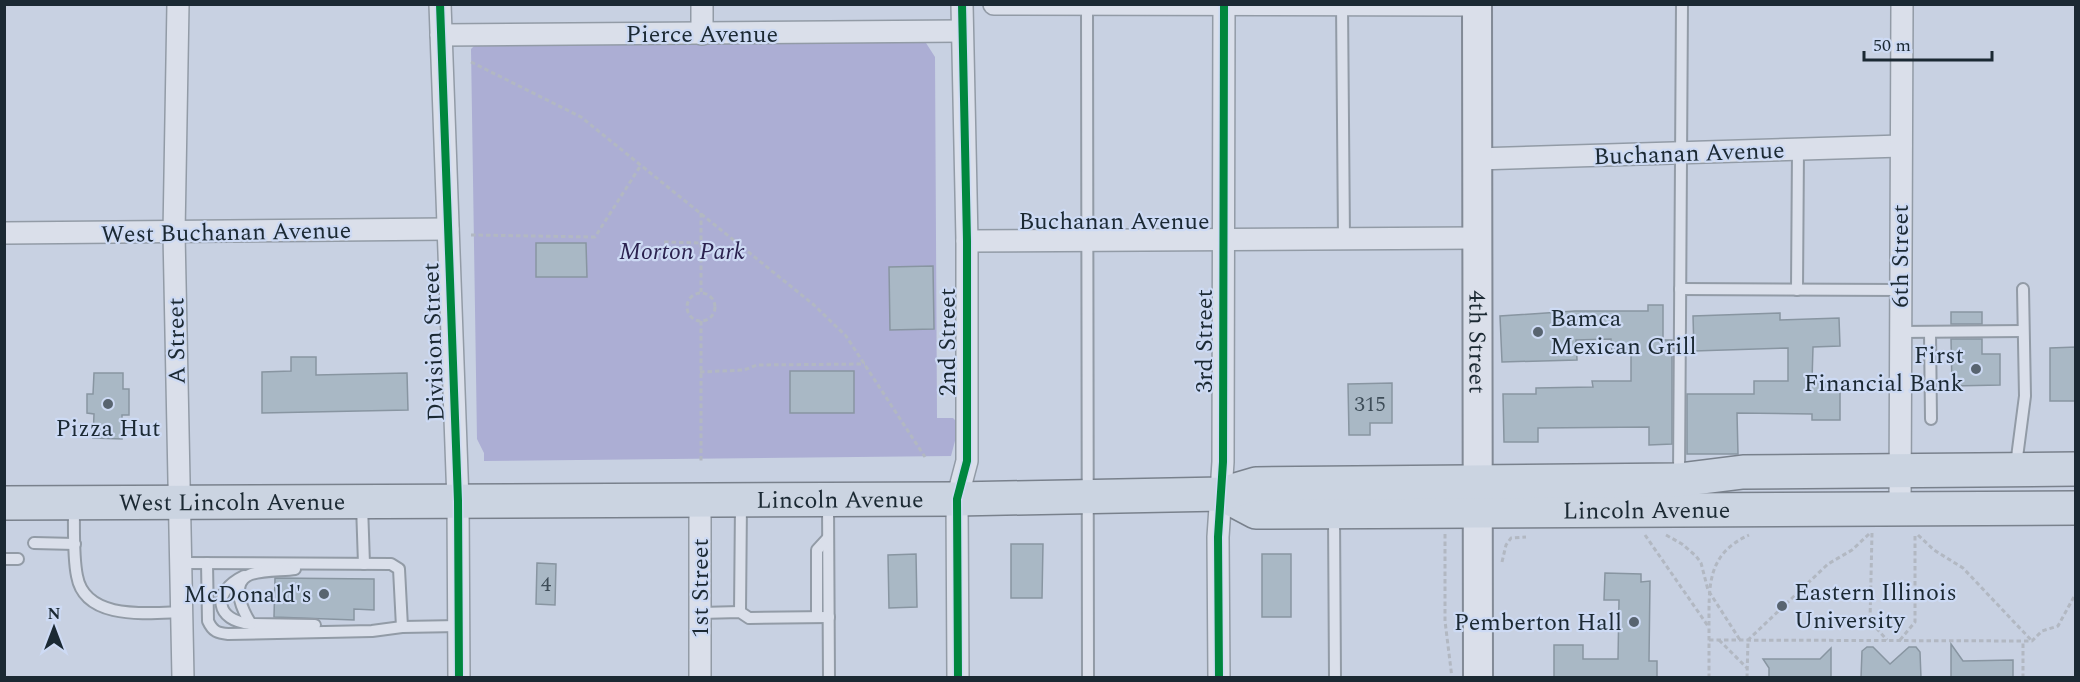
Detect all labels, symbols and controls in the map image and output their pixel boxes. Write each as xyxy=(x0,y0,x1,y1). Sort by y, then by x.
street label: Pierce Avenue xyxy=(626,17,778,53)
scale bar xyxy=(1864,24,1992,62)
text: 50 m xyxy=(1873,32,1911,59)
street label: Buchanan Avenue xyxy=(1593,133,1785,175)
street label: Buchanan Avenue xyxy=(1018,204,1210,240)
street label: 6th Street xyxy=(1883,204,1919,308)
street label: West Buchanan Avenue xyxy=(101,213,352,253)
park label: Morton Park xyxy=(619,234,745,270)
street label: Division Street xyxy=(413,262,455,422)
street label: 2nd Street xyxy=(930,288,966,396)
street label: 3rd Street xyxy=(1187,289,1223,393)
street label: 4th Street xyxy=(1458,290,1495,394)
street label: A Street xyxy=(158,297,196,385)
place label: Bamca Mexican Grill xyxy=(1550,301,1697,365)
marker: Bamca Mexican Grill xyxy=(1531,325,1545,339)
place label: First Financial Bank xyxy=(1804,338,1964,402)
marker: First Financial Bank xyxy=(1969,362,1983,376)
house number: 315 xyxy=(1354,389,1386,421)
marker: Pizza Hut xyxy=(101,397,115,411)
place label: Pizza Hut xyxy=(55,411,161,447)
street label: Lincoln Avenue xyxy=(756,482,924,519)
street label: West Lincoln Avenue xyxy=(119,485,345,522)
street label: Lincoln Avenue xyxy=(1563,493,1730,530)
street label: 1st Street xyxy=(683,538,719,638)
house number: 4 xyxy=(541,569,552,601)
place label: Eastern Illinois University xyxy=(1794,575,1957,639)
place label: McDonald's xyxy=(184,577,312,613)
marker: McDonald's xyxy=(317,587,331,601)
north arrow xyxy=(24,598,84,658)
marker: Eastern Illinois University xyxy=(1775,599,1789,613)
text: N xyxy=(47,602,61,626)
place label: Pemberton Hall xyxy=(1454,605,1622,641)
marker: Pemberton Hall xyxy=(1627,615,1641,629)

